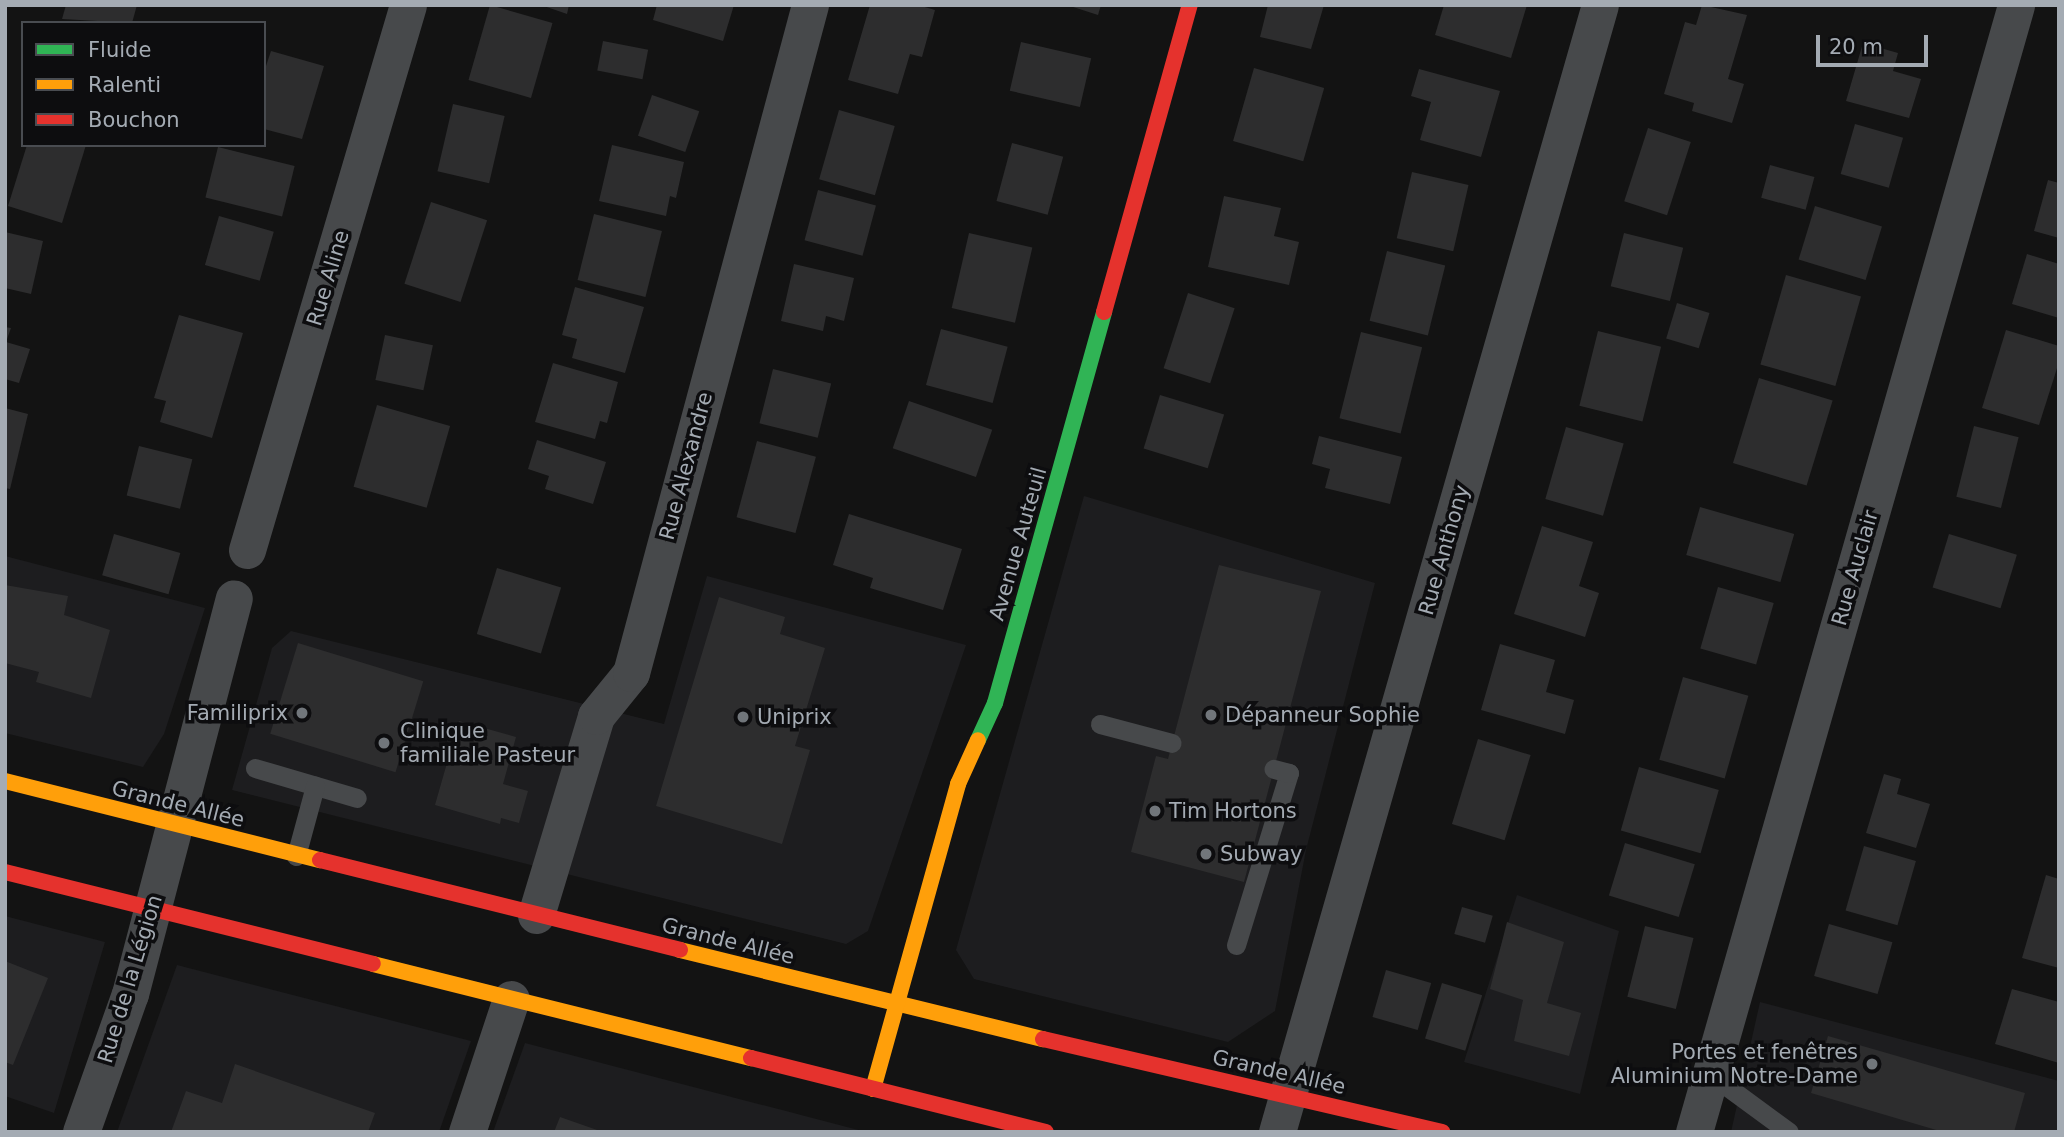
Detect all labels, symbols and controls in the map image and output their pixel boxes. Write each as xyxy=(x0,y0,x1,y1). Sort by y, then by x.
legend xyxy=(21,21,266,147)
scale bar xyxy=(1819,21,1931,65)
text: 20 m xyxy=(1829,35,1883,59)
text: Fluide xyxy=(88,38,151,62)
text: Ralenti xyxy=(88,73,161,97)
text: Bouchon xyxy=(88,108,180,132)
street label: Rue Aline xyxy=(302,227,354,329)
street label: Rue Alexandre xyxy=(654,389,718,543)
street label: Avenue Auteuil xyxy=(984,464,1052,624)
street label: Rue Anthony xyxy=(1413,482,1475,618)
street label: Rue Auclair xyxy=(1826,507,1884,629)
place label: Familiprix xyxy=(187,700,288,726)
place label: Dépanneur Sophie xyxy=(1225,702,1420,728)
place label: Uniprix xyxy=(757,704,832,730)
marker: Familiprix xyxy=(294,705,310,721)
marker: Dépanneur Sophie xyxy=(1203,707,1219,723)
marker: Uniprix xyxy=(735,709,751,725)
place label: Clinique familiale Pasteur xyxy=(400,718,575,768)
marker: Clinique familiale Pasteur xyxy=(374,733,394,753)
street label: Grande Allée xyxy=(109,775,247,833)
place label: Tim Hortons xyxy=(1169,798,1297,824)
marker: Tim Hortons xyxy=(1147,803,1163,819)
place label: Subway xyxy=(1220,841,1302,867)
marker: Subway xyxy=(1198,846,1214,862)
street label: Rue de la Légion xyxy=(92,892,168,1066)
street label: Grande Allée xyxy=(659,912,797,970)
place label: Portes et fenêtres Aluminium Notre-Dame xyxy=(1611,1039,1858,1089)
street label: Grande Allée xyxy=(1210,1044,1348,1100)
marker: Portes et fenêtres Aluminium Notre-Dame xyxy=(1864,1056,1880,1072)

